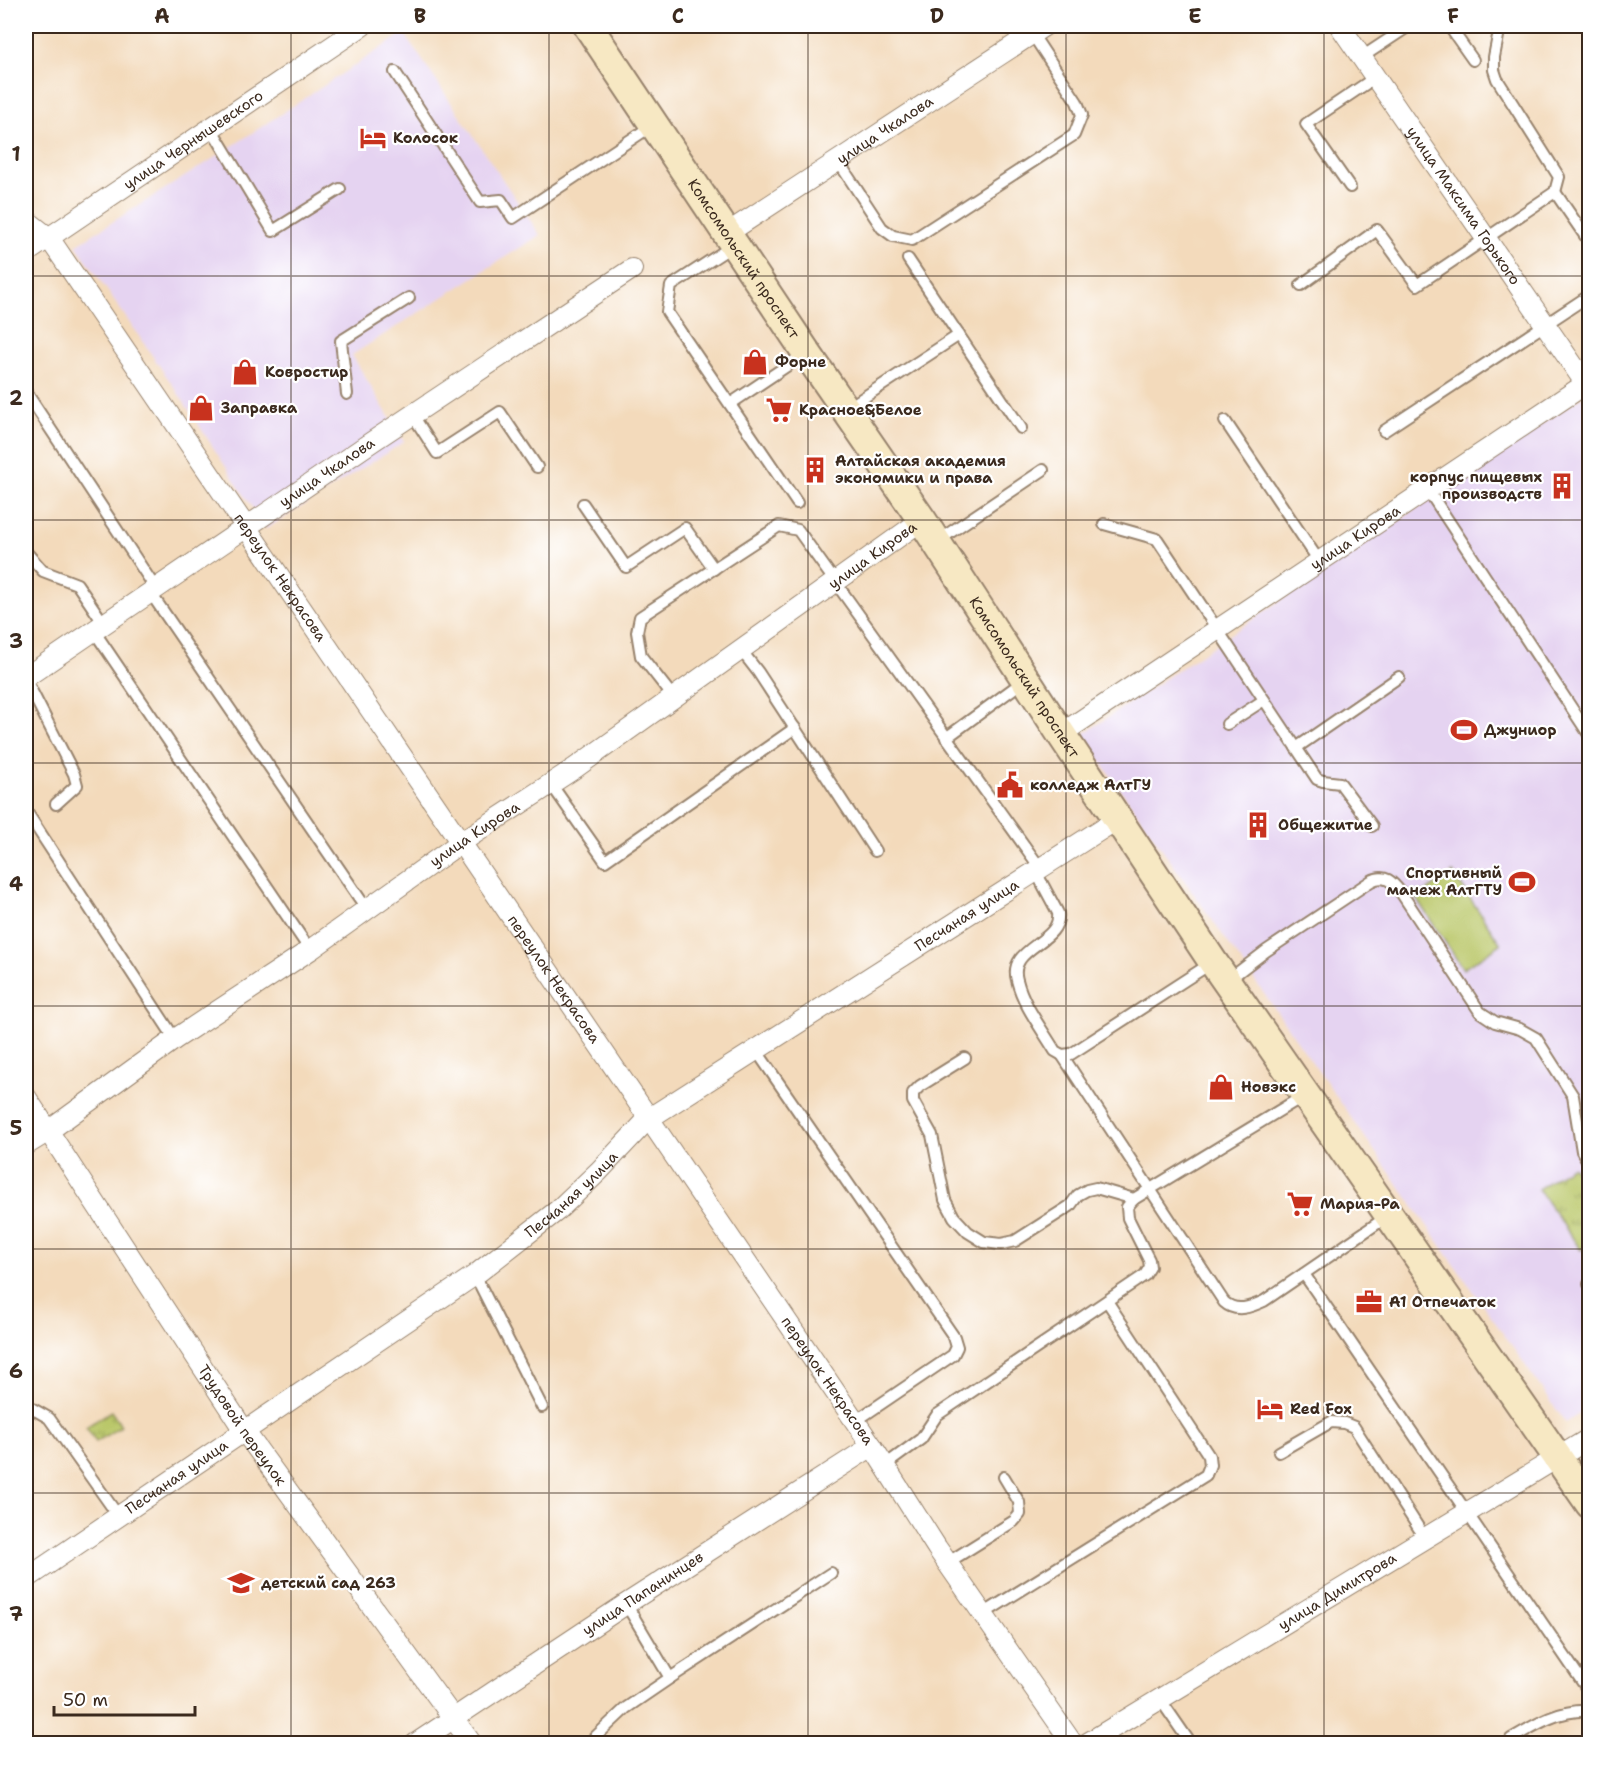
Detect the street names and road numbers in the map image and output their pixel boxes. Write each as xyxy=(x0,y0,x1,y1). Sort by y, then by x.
street label: улица Чернышевского xyxy=(120,86,267,194)
street label: улица Чкалова xyxy=(833,91,938,169)
street label: улица Максима Горького xyxy=(1402,122,1525,289)
street label: Комсомольский проспект xyxy=(683,175,805,343)
street label: улица Чкалова xyxy=(275,432,379,512)
street label: улица Кирова xyxy=(1307,500,1405,575)
street label: переулок Некрасова xyxy=(229,509,332,646)
street label: улица Кирова xyxy=(824,516,921,594)
street label: Комсомольский проспект xyxy=(965,593,1084,762)
street label: улица Кирова xyxy=(426,796,524,871)
street label: Песчаная улица xyxy=(911,874,1023,956)
street label: переулок Некрасова xyxy=(503,911,605,1048)
street label: Песчаная улица xyxy=(521,1147,623,1242)
street label: переулок Некрасова xyxy=(777,1313,879,1450)
street label: Трудовой переулок xyxy=(194,1361,291,1490)
street label: Песчаная улица xyxy=(122,1435,232,1519)
street label: улица Папанинцев xyxy=(578,1547,707,1640)
street label: улица Димитрова xyxy=(1275,1548,1401,1635)

